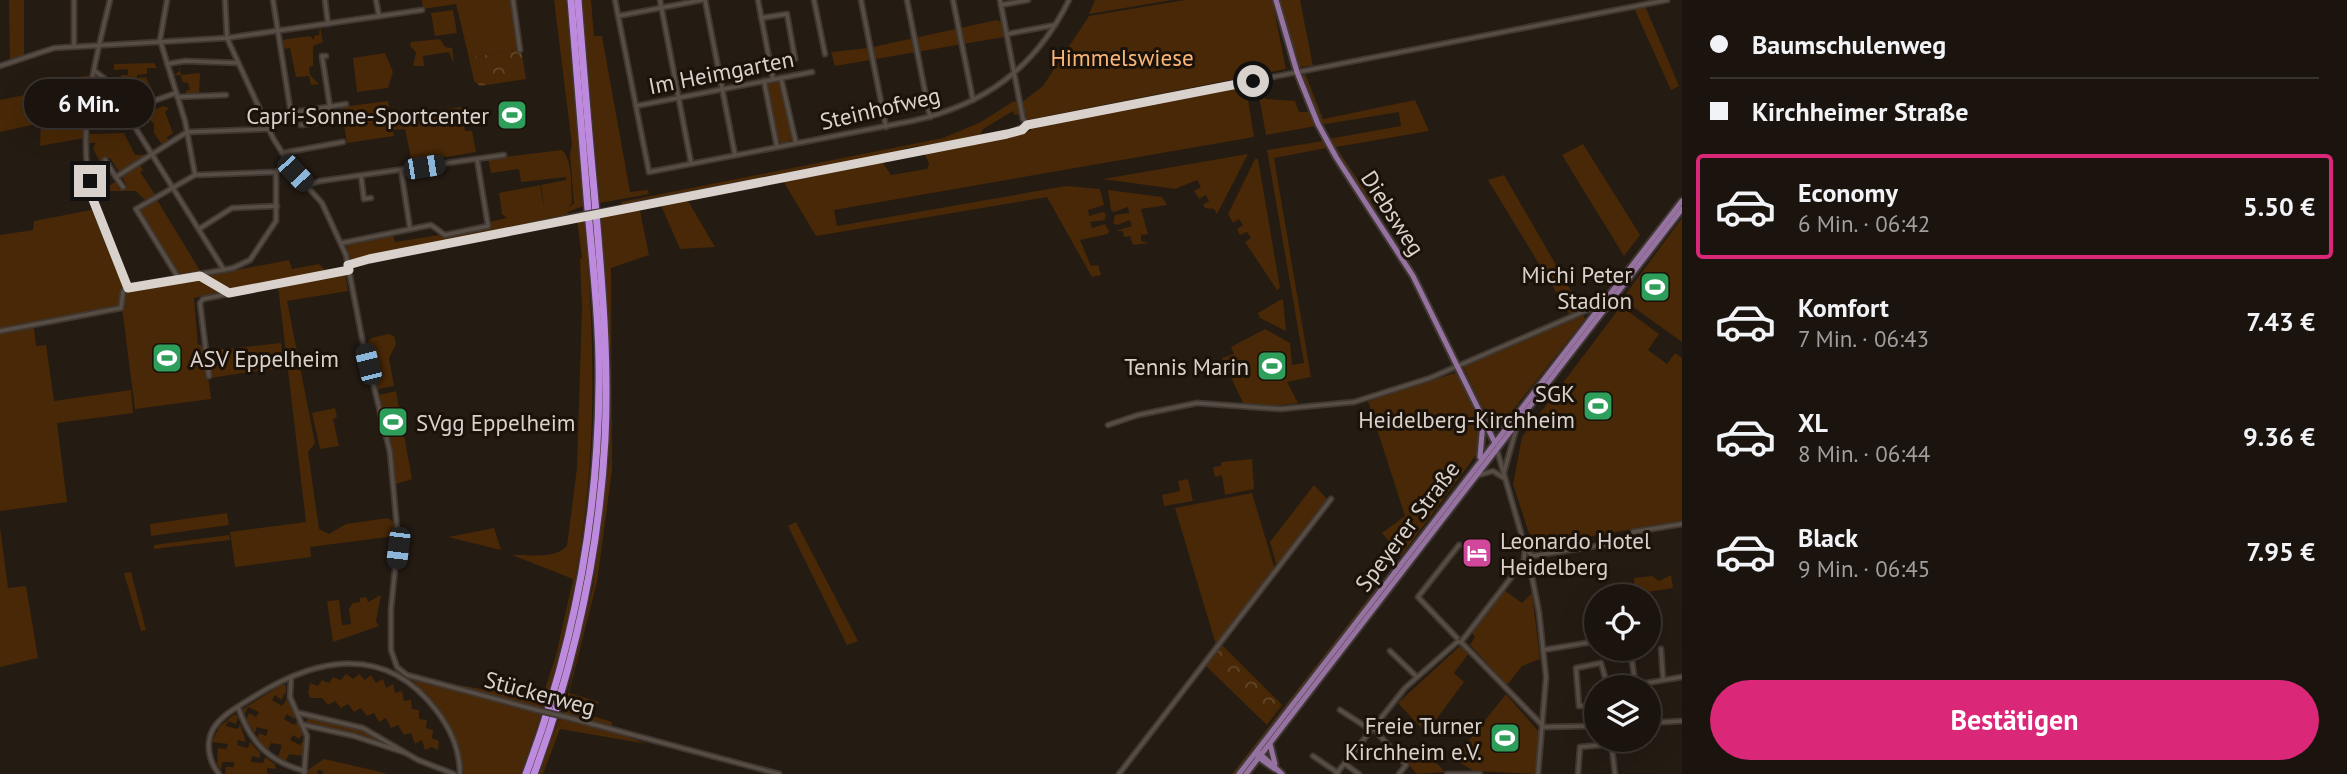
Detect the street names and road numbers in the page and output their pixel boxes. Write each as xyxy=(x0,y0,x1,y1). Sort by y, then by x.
street label: Im Heimgarten xyxy=(646,44,796,100)
street label: Steinhofweg xyxy=(817,80,943,136)
street label: Diebsweg xyxy=(1355,165,1431,261)
street label: Speyerer Straße xyxy=(1348,455,1466,597)
street label: Stückerweg xyxy=(481,664,599,722)

